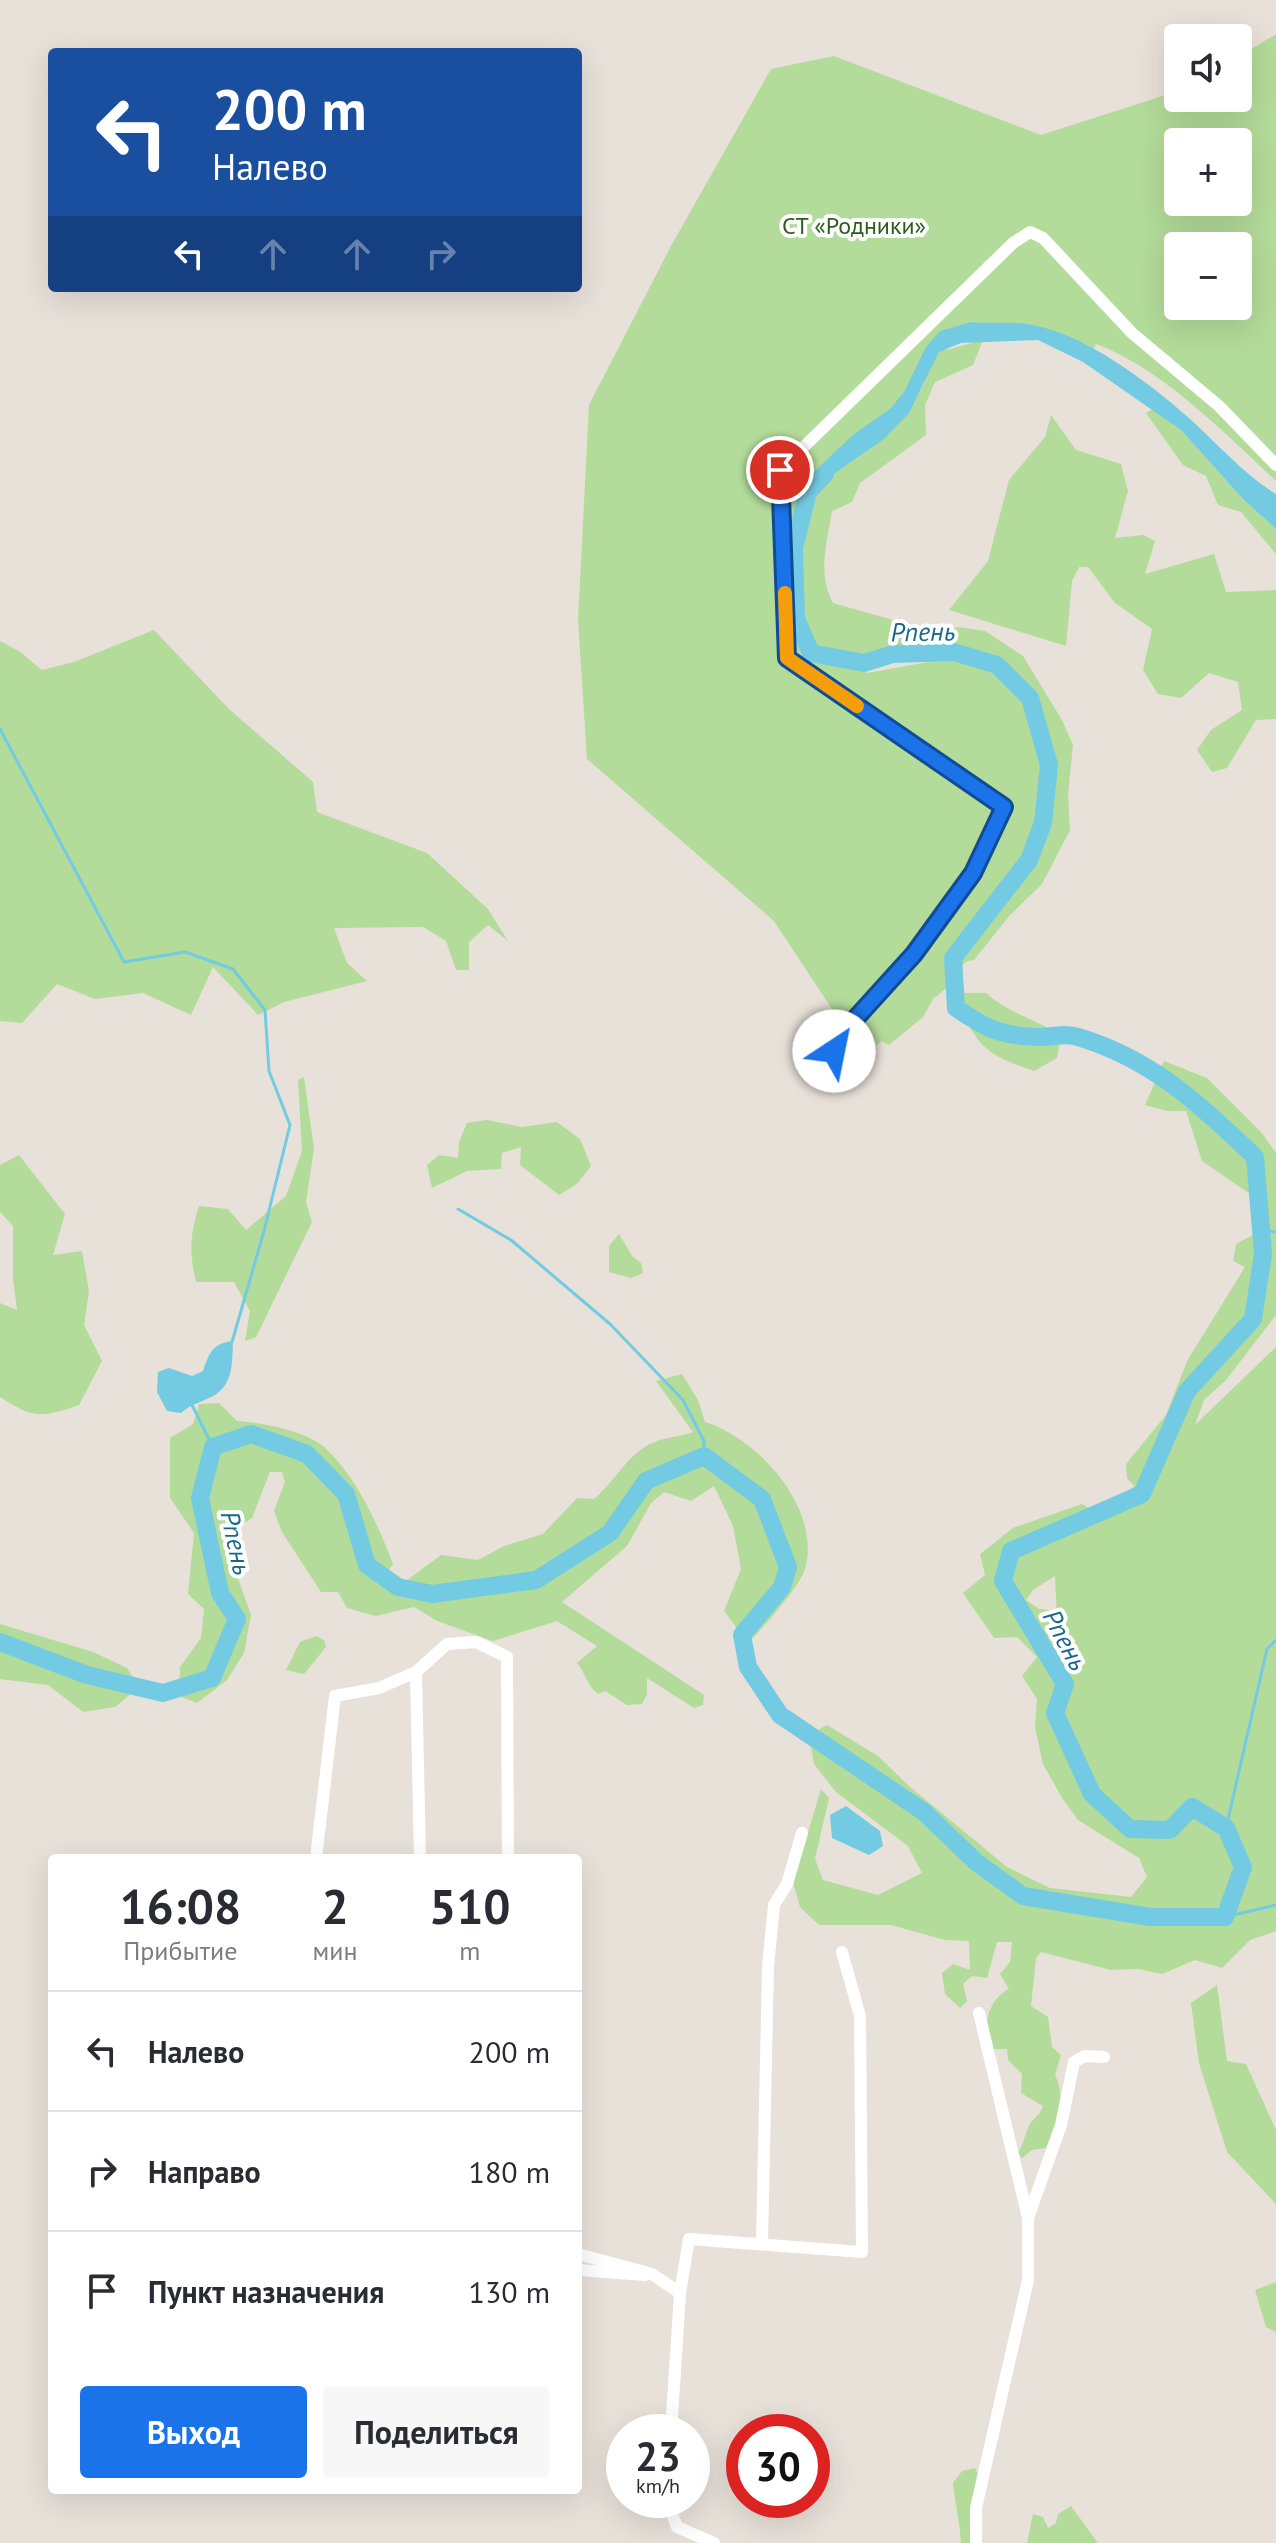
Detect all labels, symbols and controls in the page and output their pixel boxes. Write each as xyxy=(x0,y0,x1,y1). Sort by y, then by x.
map controls xyxy=(1164,24,1252,320)
button: sound xyxy=(1164,24,1252,112)
text: 200 m xyxy=(212,73,367,145)
icon: left xyxy=(80,80,184,184)
button: + xyxy=(1164,128,1252,216)
text: Налево xyxy=(212,143,328,190)
park label: СТ «Родники» xyxy=(782,210,926,241)
icon: left xyxy=(167,232,211,276)
icon: ahead xyxy=(251,232,295,276)
icon: ahead xyxy=(335,232,379,276)
icon: right xyxy=(419,232,463,276)
button: − xyxy=(1164,232,1252,320)
pin xyxy=(746,436,814,504)
icon: arrive xyxy=(758,448,802,492)
water label: Рпень xyxy=(890,614,956,649)
position arrow xyxy=(792,1009,876,1093)
water label: Рпень xyxy=(214,1508,259,1578)
water label: Рпень xyxy=(1036,1603,1095,1676)
text: 16:08 xyxy=(119,1875,241,1937)
text: 2 xyxy=(321,1875,349,1937)
text: 510 xyxy=(429,1875,511,1937)
text: Прибытие xyxy=(123,1934,237,1967)
text: мин xyxy=(313,1934,358,1967)
text: m xyxy=(459,1934,480,1967)
icon: left xyxy=(80,2029,124,2073)
text: Налево xyxy=(148,2032,244,2071)
text: 200 m xyxy=(469,2032,550,2071)
icon: right xyxy=(80,2149,124,2193)
text: Направо xyxy=(148,2152,261,2191)
text: 180 m xyxy=(469,2152,550,2191)
icon: arrive xyxy=(80,2269,124,2313)
text: Пункт назначения xyxy=(148,2272,384,2311)
text: 130 m xyxy=(469,2272,550,2311)
button: Выход xyxy=(80,2386,307,2478)
button: Поделиться xyxy=(323,2386,550,2478)
speed limit sign: 30 xyxy=(726,2414,830,2518)
text: 23 xyxy=(635,2430,681,2482)
text: km/h xyxy=(636,2473,680,2499)

